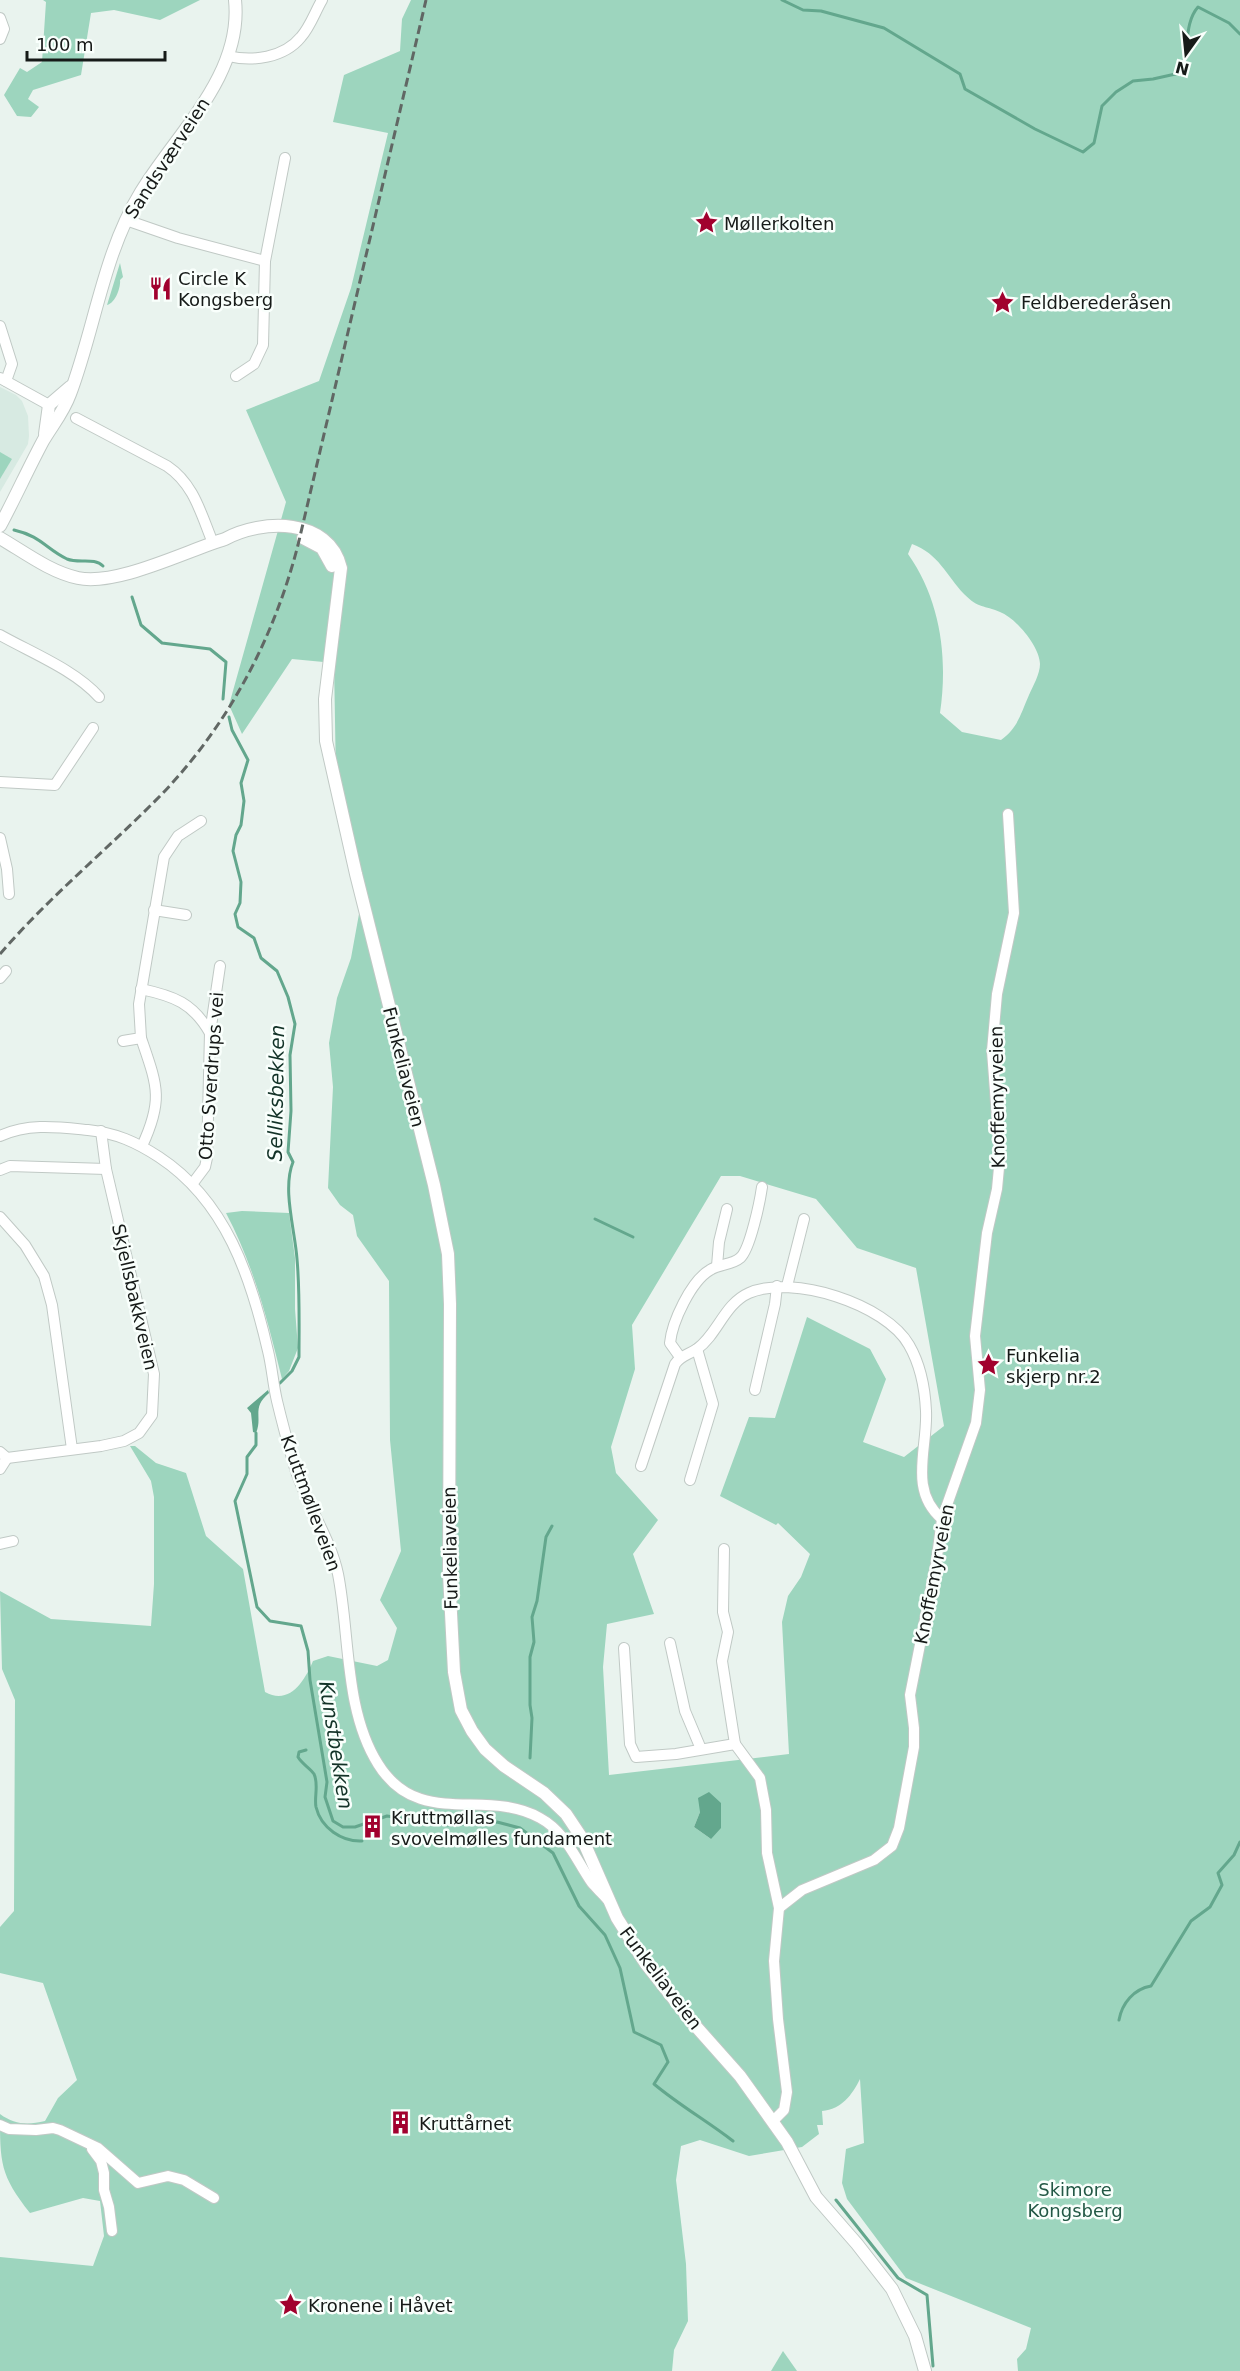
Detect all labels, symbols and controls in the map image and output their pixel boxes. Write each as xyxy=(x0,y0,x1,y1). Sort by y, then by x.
scale bar xyxy=(27,24,165,62)
north arrow xyxy=(1156,24,1216,84)
text: 100 m xyxy=(36,34,94,55)
text: N xyxy=(1173,57,1191,79)
street label: Sandsværveien xyxy=(120,94,214,222)
place icon: Møllerkolten xyxy=(693,210,719,236)
place label: Møllerkolten xyxy=(724,213,834,234)
place label: Circle K Kongsberg xyxy=(178,268,273,310)
restaurant icon: Circle K Kongsberg xyxy=(147,275,173,301)
place icon: Feldberederåsen xyxy=(990,289,1016,315)
place label: Feldberederåsen xyxy=(1021,292,1171,313)
street label: Otto Sverdrups vei xyxy=(195,991,227,1161)
street label: Funkeliaveien xyxy=(379,1005,429,1129)
water label: Selliksbekken xyxy=(263,1024,289,1162)
street label: Knoffemyrveien xyxy=(985,1026,1009,1168)
street label: Skjellsbakkveien xyxy=(108,1222,162,1372)
place label: Funkelia skjerp nr.2 xyxy=(1006,1345,1101,1387)
place icon: Funkelia skjerp nr.2 xyxy=(975,1352,1001,1378)
street label: Kruttmølleveien xyxy=(277,1432,345,1574)
street label: Funkeliaveien xyxy=(438,1486,462,1610)
street label: Knoffemyrveien xyxy=(910,1502,958,1646)
water label: Kunstbekken xyxy=(314,1679,358,1811)
place label: Kruttmøllas svovelmølles fundament xyxy=(391,1807,612,1849)
building icon: Kruttmøllas svovelmølles fundament xyxy=(360,1814,386,1840)
street label: Funkeliaveien xyxy=(616,1922,706,2034)
building icon: Kruttårnet xyxy=(388,2110,414,2136)
place label: Kruttårnet xyxy=(419,2113,511,2134)
park label: Skimore Kongsberg xyxy=(1027,2179,1123,2221)
place icon: Kronene i Håvet xyxy=(277,2292,303,2318)
place label: Kronene i Håvet xyxy=(308,2295,453,2316)

